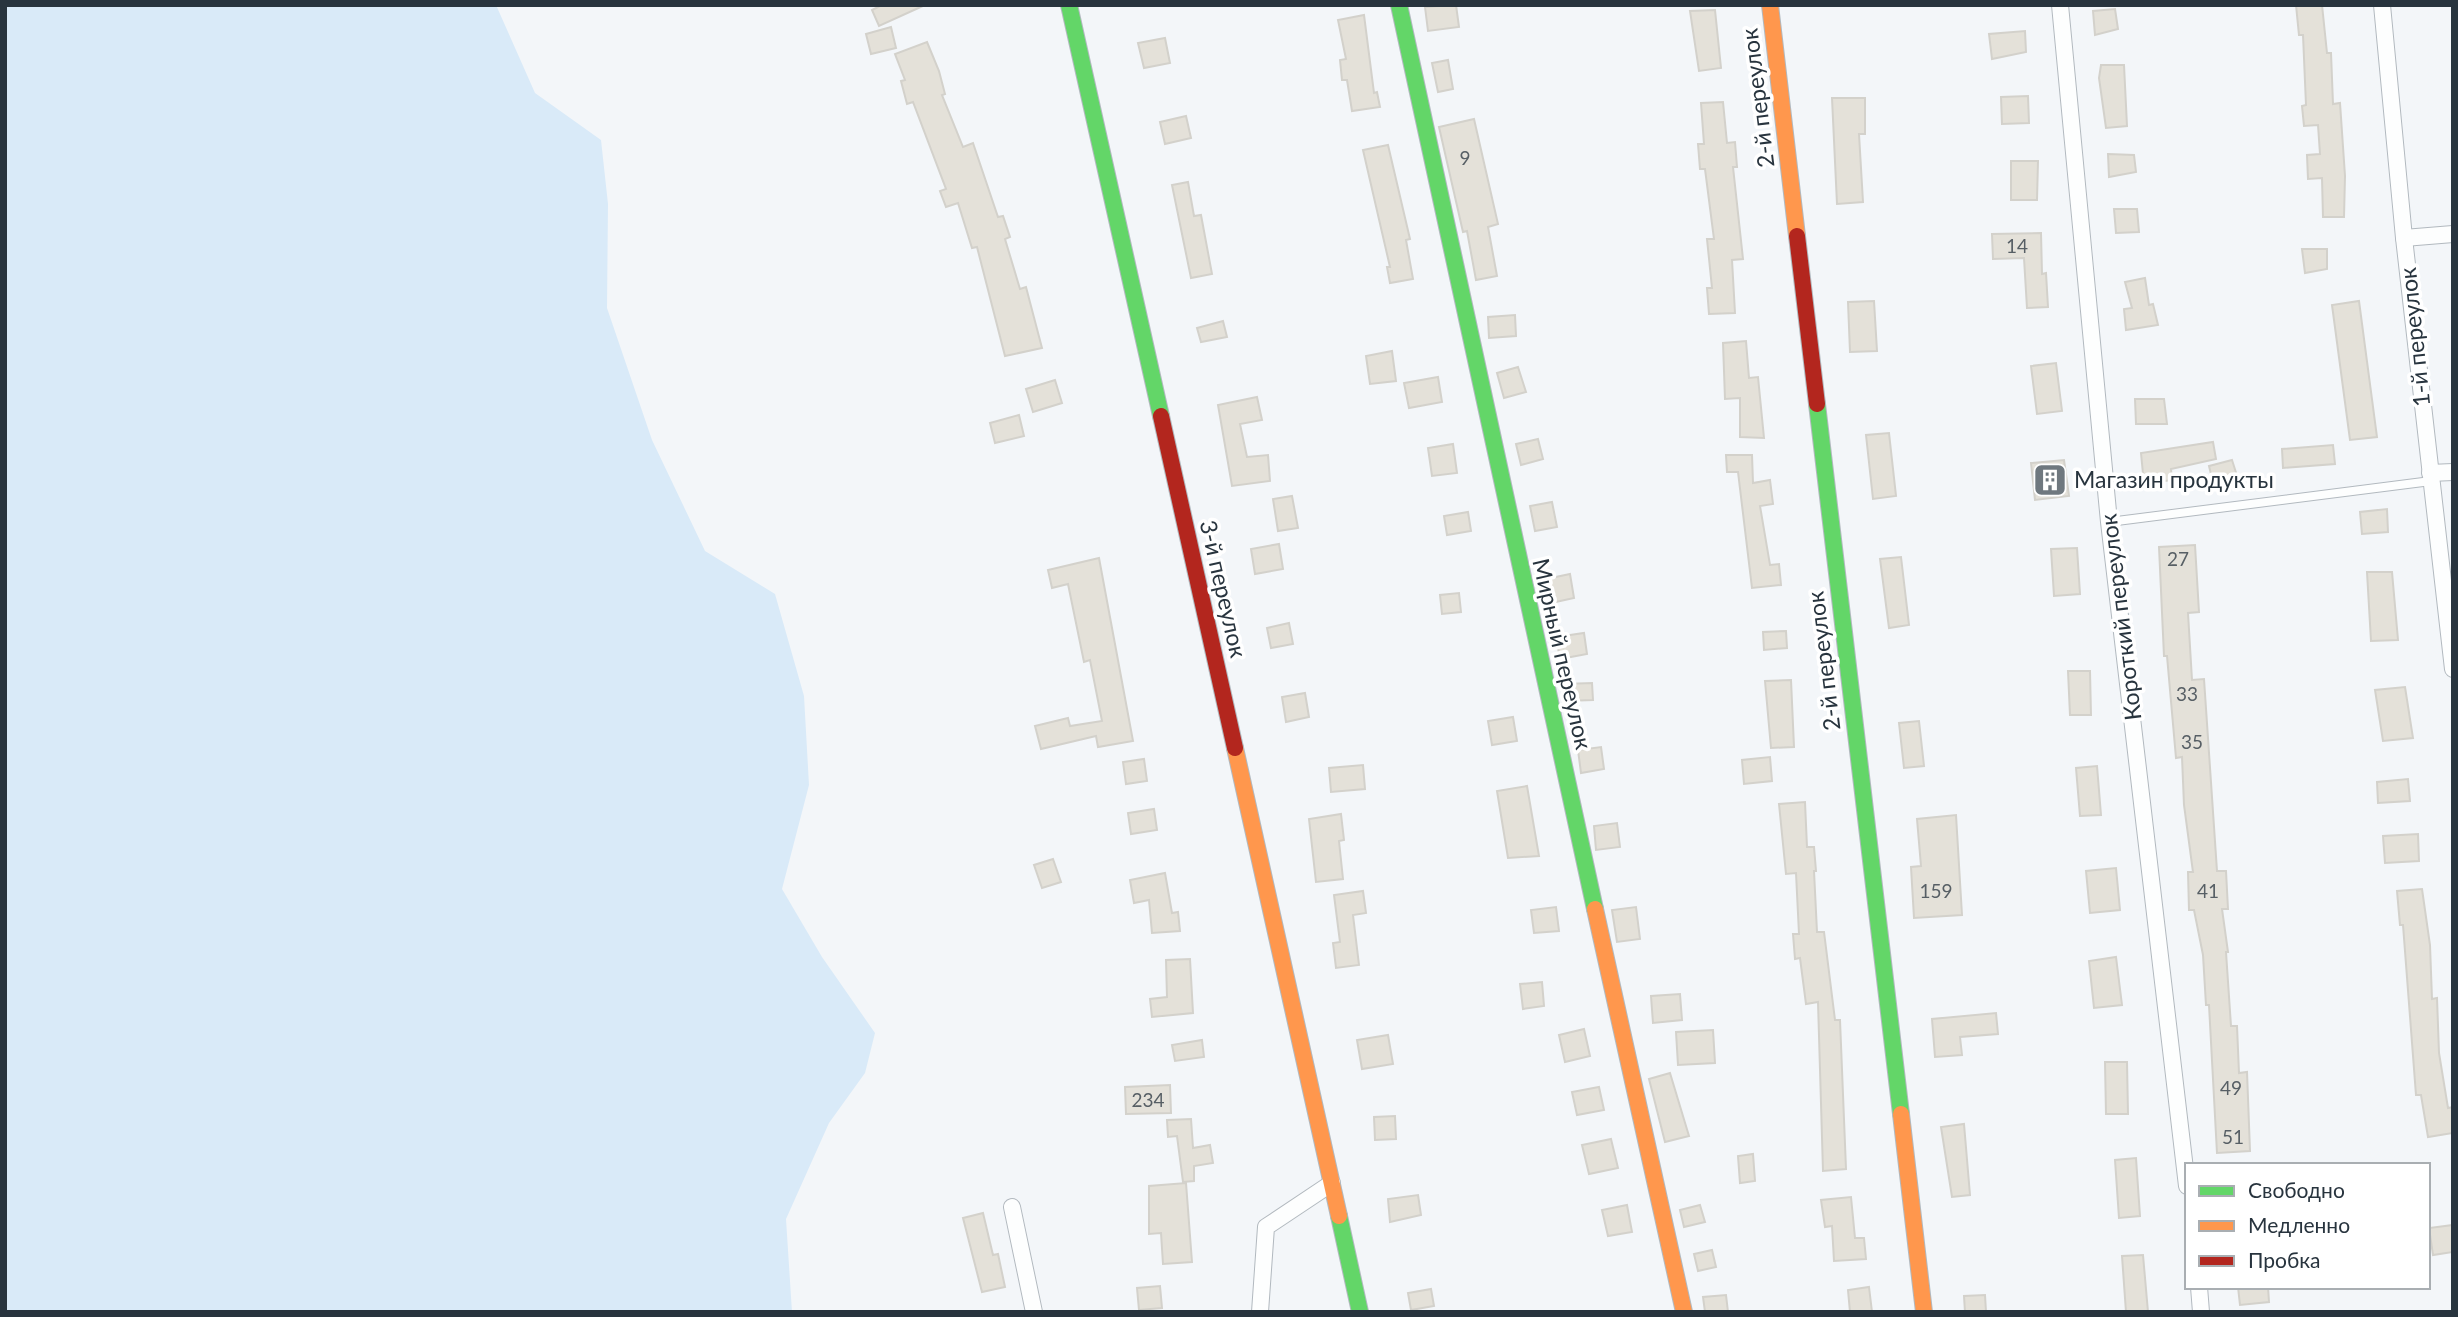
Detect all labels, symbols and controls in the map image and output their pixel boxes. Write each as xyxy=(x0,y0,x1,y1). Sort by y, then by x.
street label: 2-й переулок xyxy=(1735,27,1779,169)
house number: 9 xyxy=(1459,146,1471,169)
house number: 14 xyxy=(2006,234,2028,257)
street label: 1-й переулок xyxy=(2393,266,2435,408)
building icon: Магазин продукты xyxy=(2031,461,2069,499)
place label: Магазин продукты xyxy=(2074,465,2274,493)
street label: Короткий переулок xyxy=(2093,512,2147,722)
street label: 3-й переулок xyxy=(1195,517,1253,660)
house number: 27 xyxy=(2167,547,2189,570)
street label: Мирный переулок xyxy=(1527,556,1599,752)
street label: 2-й переулок xyxy=(1801,590,1845,732)
house number: 33 xyxy=(2176,682,2198,705)
house number: 35 xyxy=(2181,730,2203,753)
house number: 159 xyxy=(1919,879,1953,902)
house number: 41 xyxy=(2197,879,2219,902)
house number: 49 xyxy=(2220,1076,2242,1099)
house number: 234 xyxy=(1131,1088,1165,1111)
house number: 51 xyxy=(2222,1125,2244,1148)
legend xyxy=(2185,1163,2430,1289)
text: Свободно xyxy=(2248,1177,2345,1202)
text: Медленно xyxy=(2248,1212,2350,1237)
text: Пробка xyxy=(2248,1247,2321,1272)

